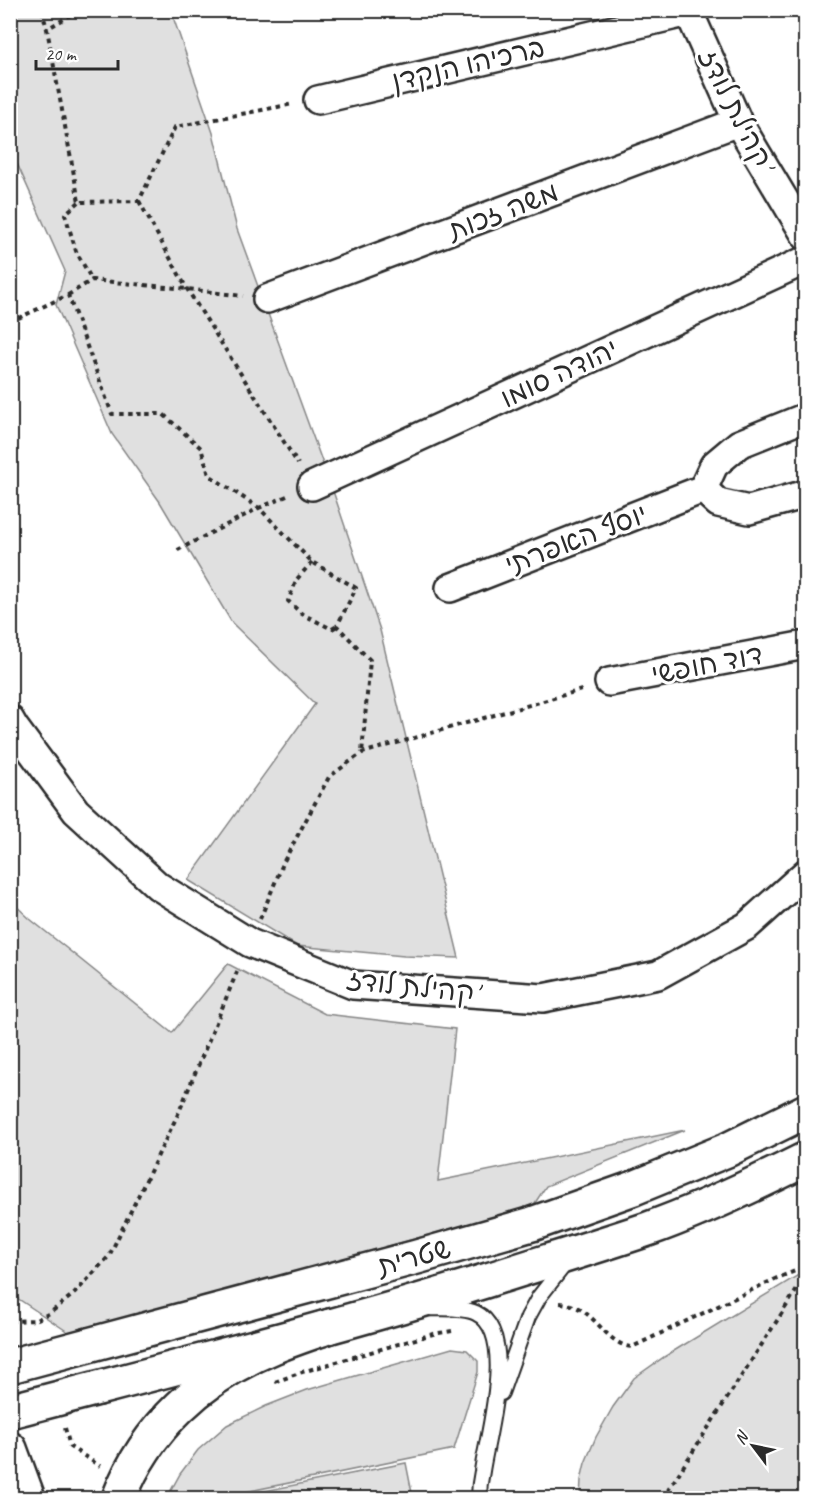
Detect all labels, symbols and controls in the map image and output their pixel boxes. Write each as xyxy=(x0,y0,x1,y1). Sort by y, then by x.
street label: ברכיהו הנקדן xyxy=(388,29,548,99)
scale bar xyxy=(36,33,118,71)
street label: קהילת לודז' xyxy=(691,42,784,181)
text: 20 m xyxy=(45,43,78,65)
street label: משה זכות xyxy=(441,174,563,249)
street label: יהודה סומו xyxy=(495,331,623,415)
street label: יוסף האפרתי xyxy=(500,496,652,582)
street label: דוד חופשי xyxy=(648,636,766,692)
street label: קהילת לודז' xyxy=(345,962,485,1011)
street label: שטרית xyxy=(372,1231,454,1284)
north arrow xyxy=(723,1416,783,1476)
text: N xyxy=(730,1426,754,1448)

